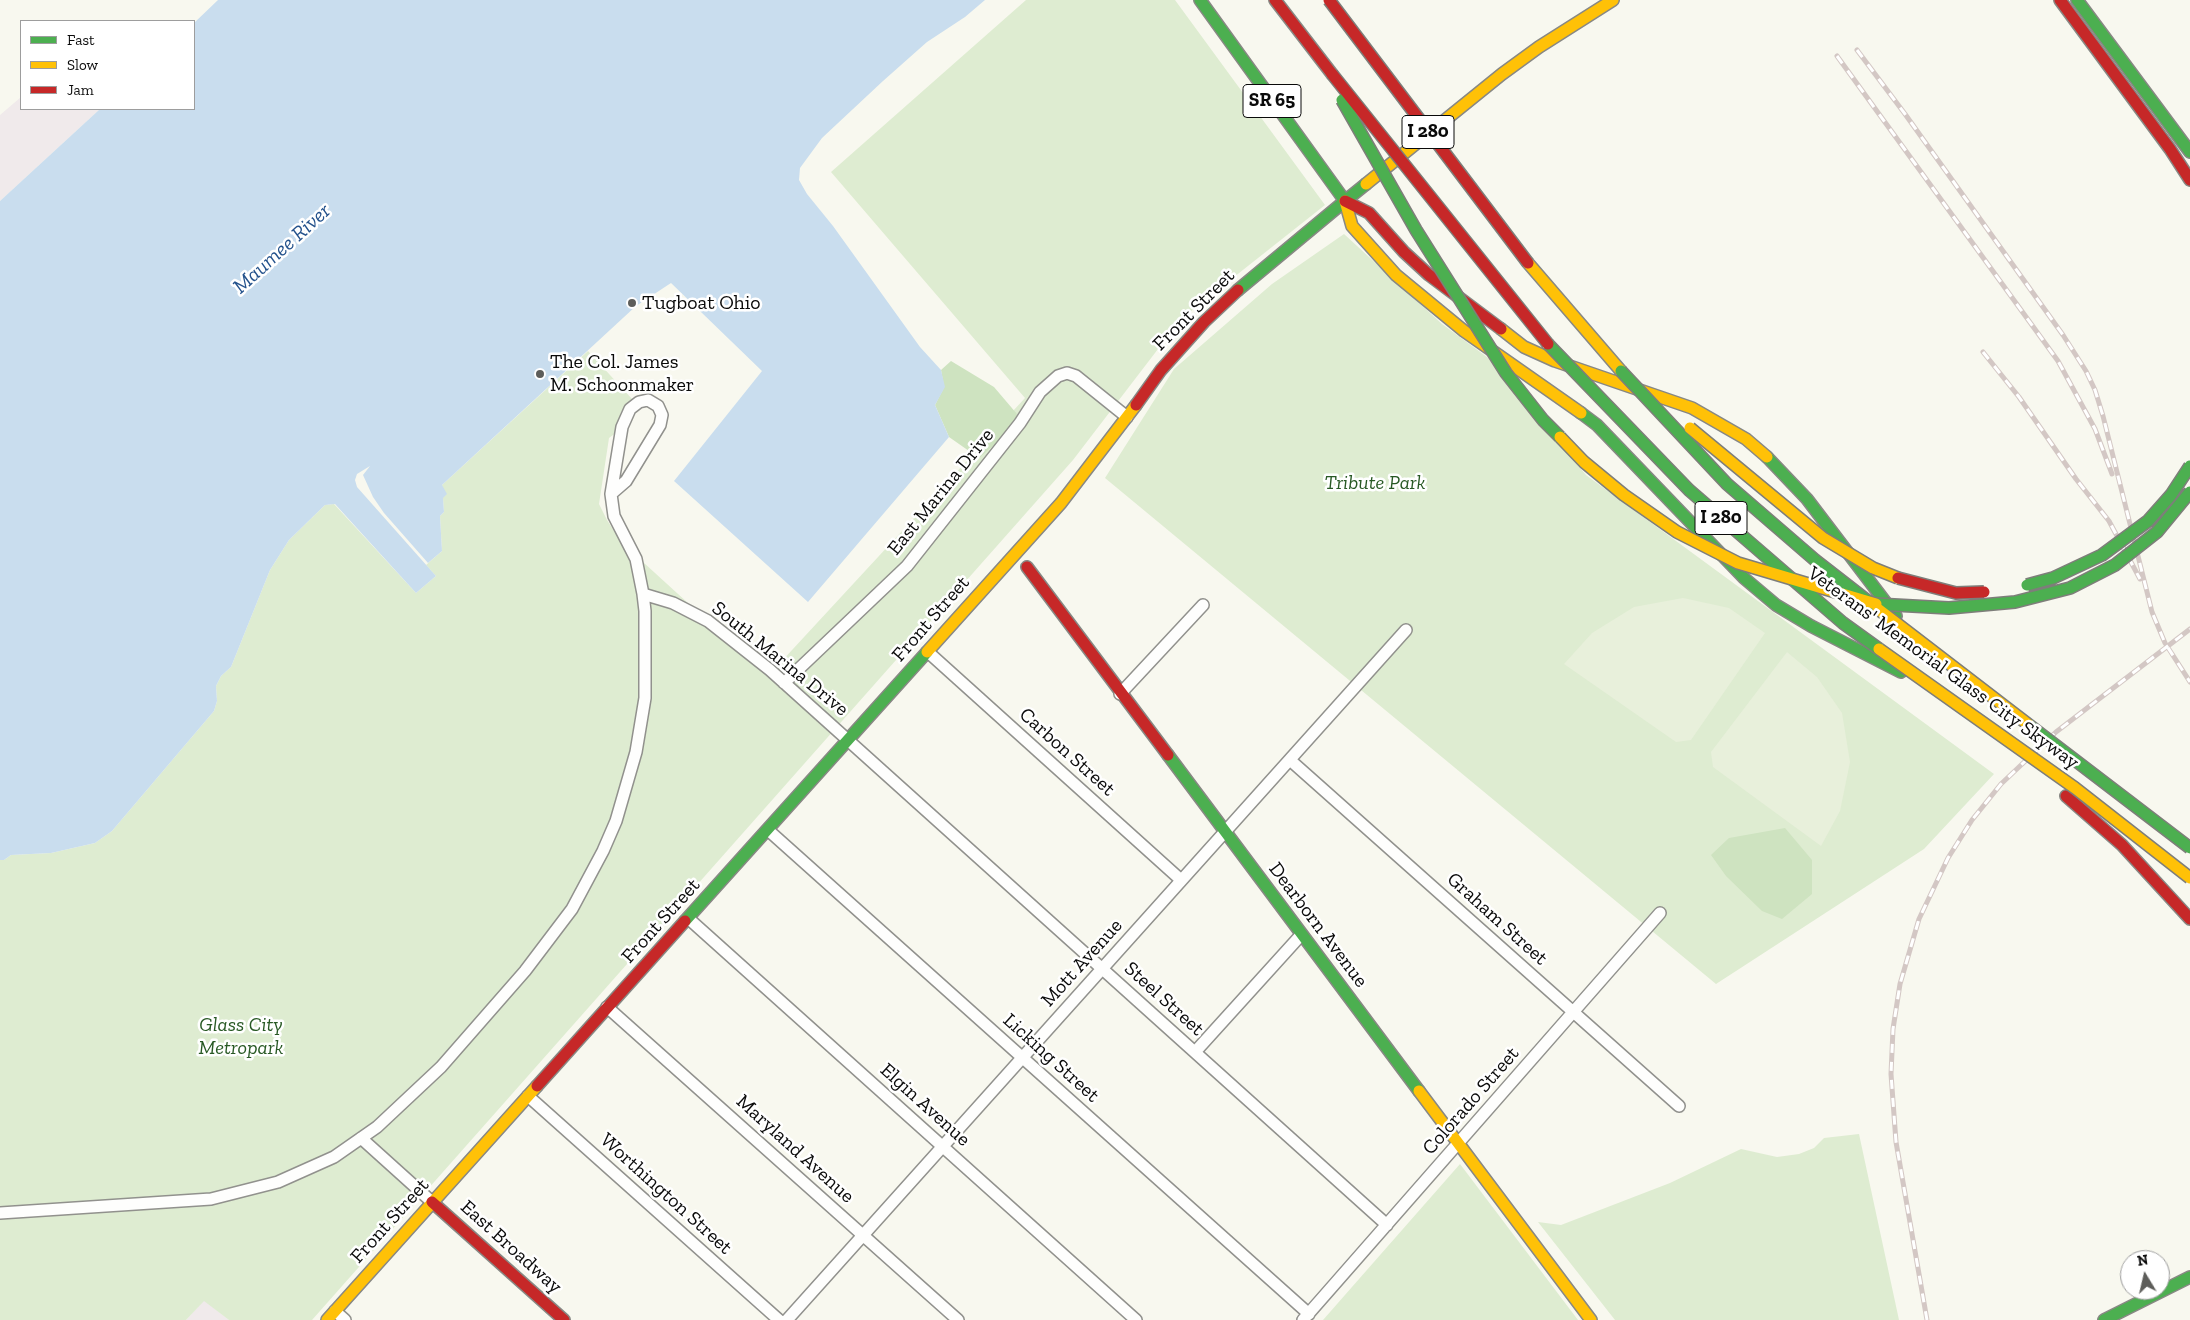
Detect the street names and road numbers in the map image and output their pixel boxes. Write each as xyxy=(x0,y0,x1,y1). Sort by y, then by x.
road number: SR 65 xyxy=(1243,84,1301,118)
road number: I 280 xyxy=(1402,115,1454,148)
street label: Front Street xyxy=(1148,264,1240,356)
street label: East Marina Drive xyxy=(883,424,999,560)
road number: I 280 xyxy=(1695,502,1747,534)
street label: Veterans' Memorial Glass City Skyway xyxy=(1803,561,2083,775)
street label: Front Street xyxy=(887,571,975,667)
street label: South Marina Drive xyxy=(707,596,853,722)
street label: Carbon Street xyxy=(1014,703,1120,801)
street label: Dearborn Avenue xyxy=(1263,858,1373,992)
street label: Graham Street xyxy=(1442,868,1552,970)
street label: Front Street xyxy=(617,874,705,968)
street label: Mott Avenue xyxy=(1036,914,1128,1012)
street label: Steel Street xyxy=(1119,957,1209,1041)
street label: Licking Street xyxy=(998,1008,1104,1108)
street label: Colorado Street xyxy=(1418,1042,1524,1160)
street label: Elgin Avenue xyxy=(875,1058,975,1152)
street label: Maryland Avenue xyxy=(731,1090,859,1208)
street label: Worthington Street xyxy=(595,1128,737,1260)
street label: Front Street xyxy=(346,1174,434,1268)
street label: East Broadway xyxy=(455,1195,567,1299)

